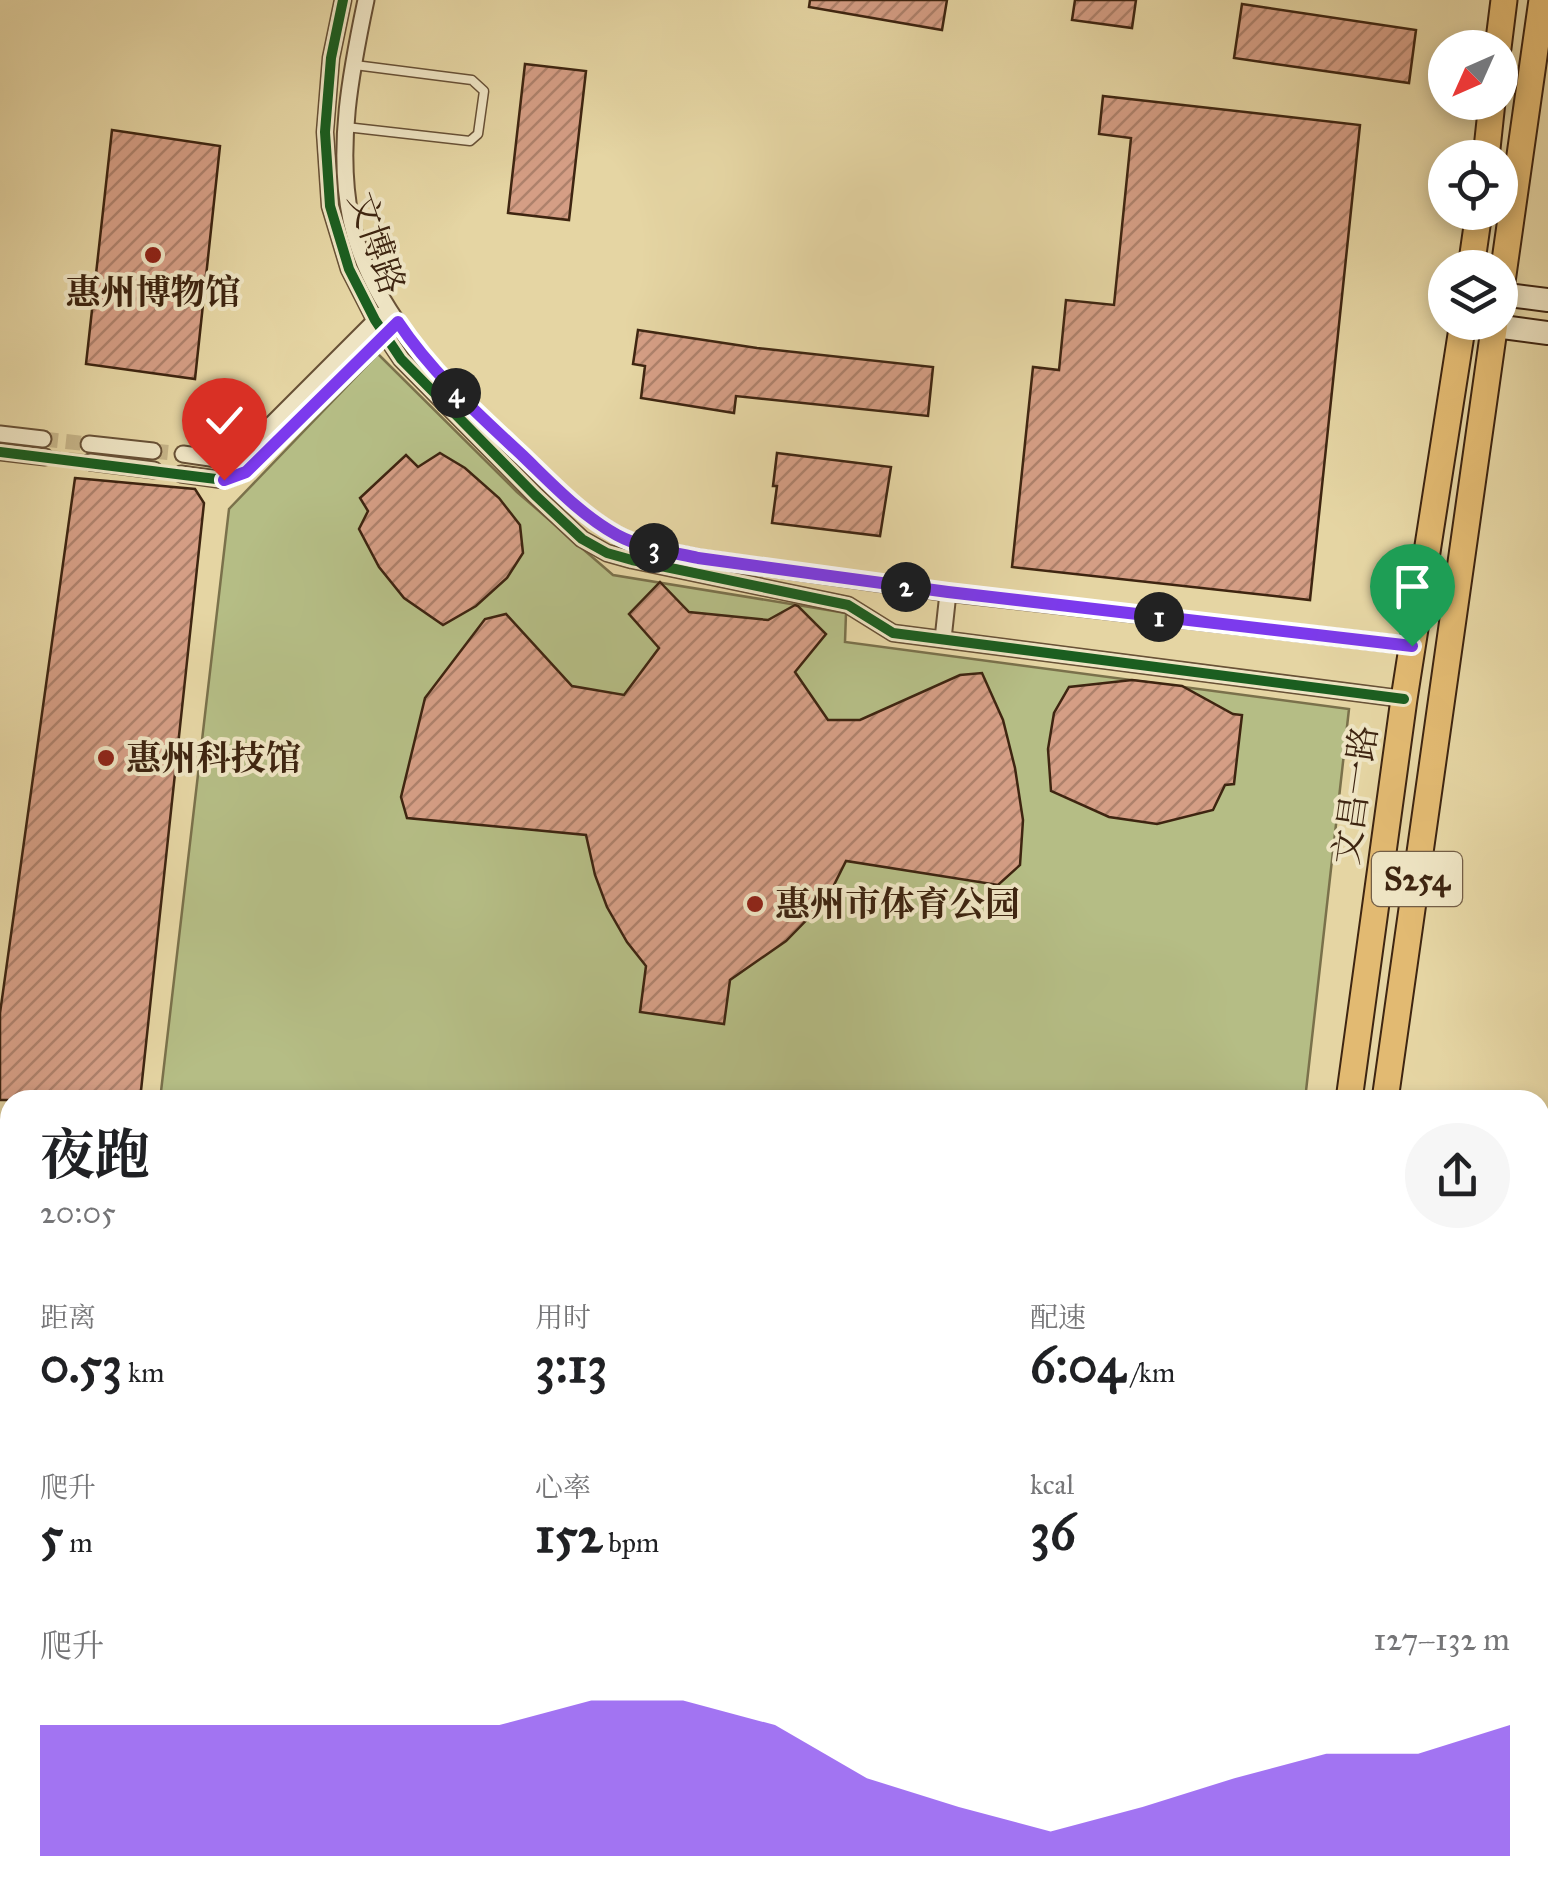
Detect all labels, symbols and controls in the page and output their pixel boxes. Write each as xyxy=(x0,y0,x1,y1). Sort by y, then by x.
north arrow xyxy=(1428,30,1518,120)
map controls xyxy=(1428,30,1518,340)
button: locate xyxy=(1428,140,1518,230)
street label: 文博路 xyxy=(339,187,414,300)
marker: 惠州博物馆 xyxy=(142,244,164,266)
button: layers xyxy=(1428,250,1518,340)
place label: 惠州博物馆 xyxy=(65,271,241,314)
pin: 4 xyxy=(431,368,481,418)
text: 4 xyxy=(448,375,464,410)
pin xyxy=(182,378,267,481)
icon: check xyxy=(197,393,252,448)
pin: 3 xyxy=(629,523,679,573)
text: 3 xyxy=(648,530,660,565)
pin xyxy=(1370,544,1455,647)
icon: arrive xyxy=(1385,559,1440,614)
pin: 2 xyxy=(881,562,931,612)
text: 2 xyxy=(899,569,913,604)
pin: 1 xyxy=(1134,592,1184,642)
text: 1 xyxy=(1153,599,1165,634)
street label: 文昌一路 xyxy=(1324,723,1387,867)
place label: 惠州科技馆 xyxy=(126,737,301,780)
marker: 惠州科技馆 xyxy=(95,747,117,769)
road number: S254 xyxy=(1372,852,1462,906)
place label: 惠州市体育公园 xyxy=(775,883,1020,926)
marker: 惠州市体育公园 xyxy=(744,893,766,915)
text: 夜跑 xyxy=(40,1122,150,1189)
button: share xyxy=(1405,1123,1510,1228)
text: 20:05 xyxy=(40,1193,116,1232)
text: 距离 xyxy=(40,1300,96,1335)
text: 用时 xyxy=(535,1300,591,1335)
text: 配速 xyxy=(1030,1300,1086,1335)
text: 0.53 xyxy=(40,1335,122,1396)
text: 3:13 xyxy=(535,1335,607,1396)
text: 6:04 xyxy=(1030,1335,1125,1396)
text: km xyxy=(122,1355,165,1390)
text: /km xyxy=(1125,1355,1175,1390)
text: kcal xyxy=(1030,1467,1074,1502)
text: 爬升 xyxy=(40,1470,96,1505)
text: 心率 xyxy=(535,1470,591,1505)
text: 36 xyxy=(1030,1502,1076,1563)
text: 5 xyxy=(40,1505,63,1566)
text: 152 xyxy=(535,1505,602,1566)
text: m xyxy=(63,1525,93,1560)
text: bpm xyxy=(602,1525,659,1560)
text: 127–132 m xyxy=(1374,1620,1510,1659)
text: 爬升 xyxy=(40,1627,104,1666)

